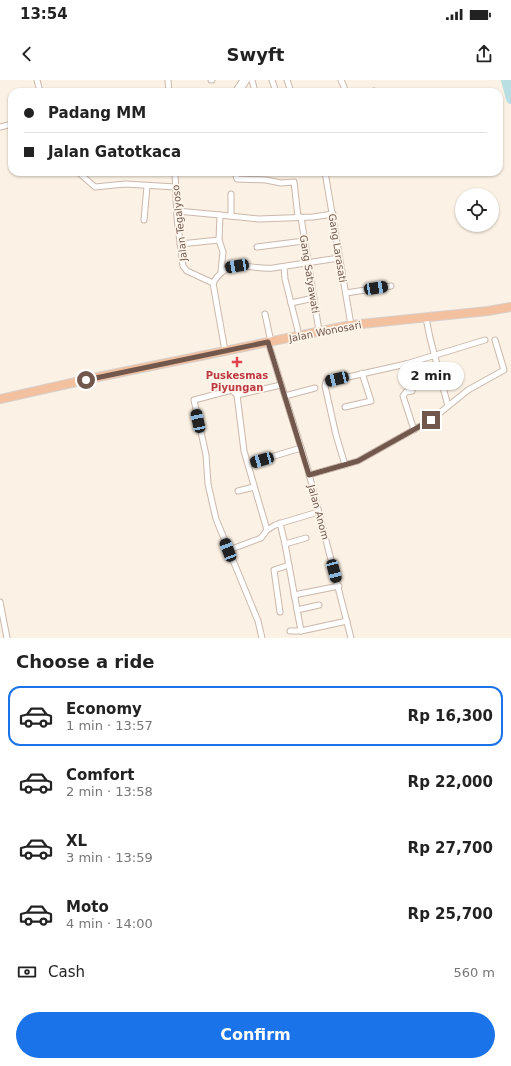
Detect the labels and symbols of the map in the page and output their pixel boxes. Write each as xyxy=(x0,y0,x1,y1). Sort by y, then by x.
street label: Jalan Tegalyoso xyxy=(170,184,189,263)
street label: Gang Larasati xyxy=(327,213,348,283)
street label: Gang Satyawati xyxy=(298,234,321,314)
car xyxy=(224,258,250,274)
car xyxy=(363,280,389,296)
street label: Jalan Wonosari xyxy=(287,319,362,344)
marker: Puskesmas Piyungan xyxy=(231,356,243,368)
callout: 2 min xyxy=(398,362,464,390)
place label: Puskesmas Piyungan xyxy=(206,370,268,393)
car xyxy=(324,370,350,388)
route start xyxy=(77,371,95,389)
car xyxy=(190,408,206,434)
route end xyxy=(422,411,440,429)
car xyxy=(249,451,275,469)
street label: Jalan Anom xyxy=(306,482,331,541)
car xyxy=(218,537,238,563)
car xyxy=(325,558,343,584)

